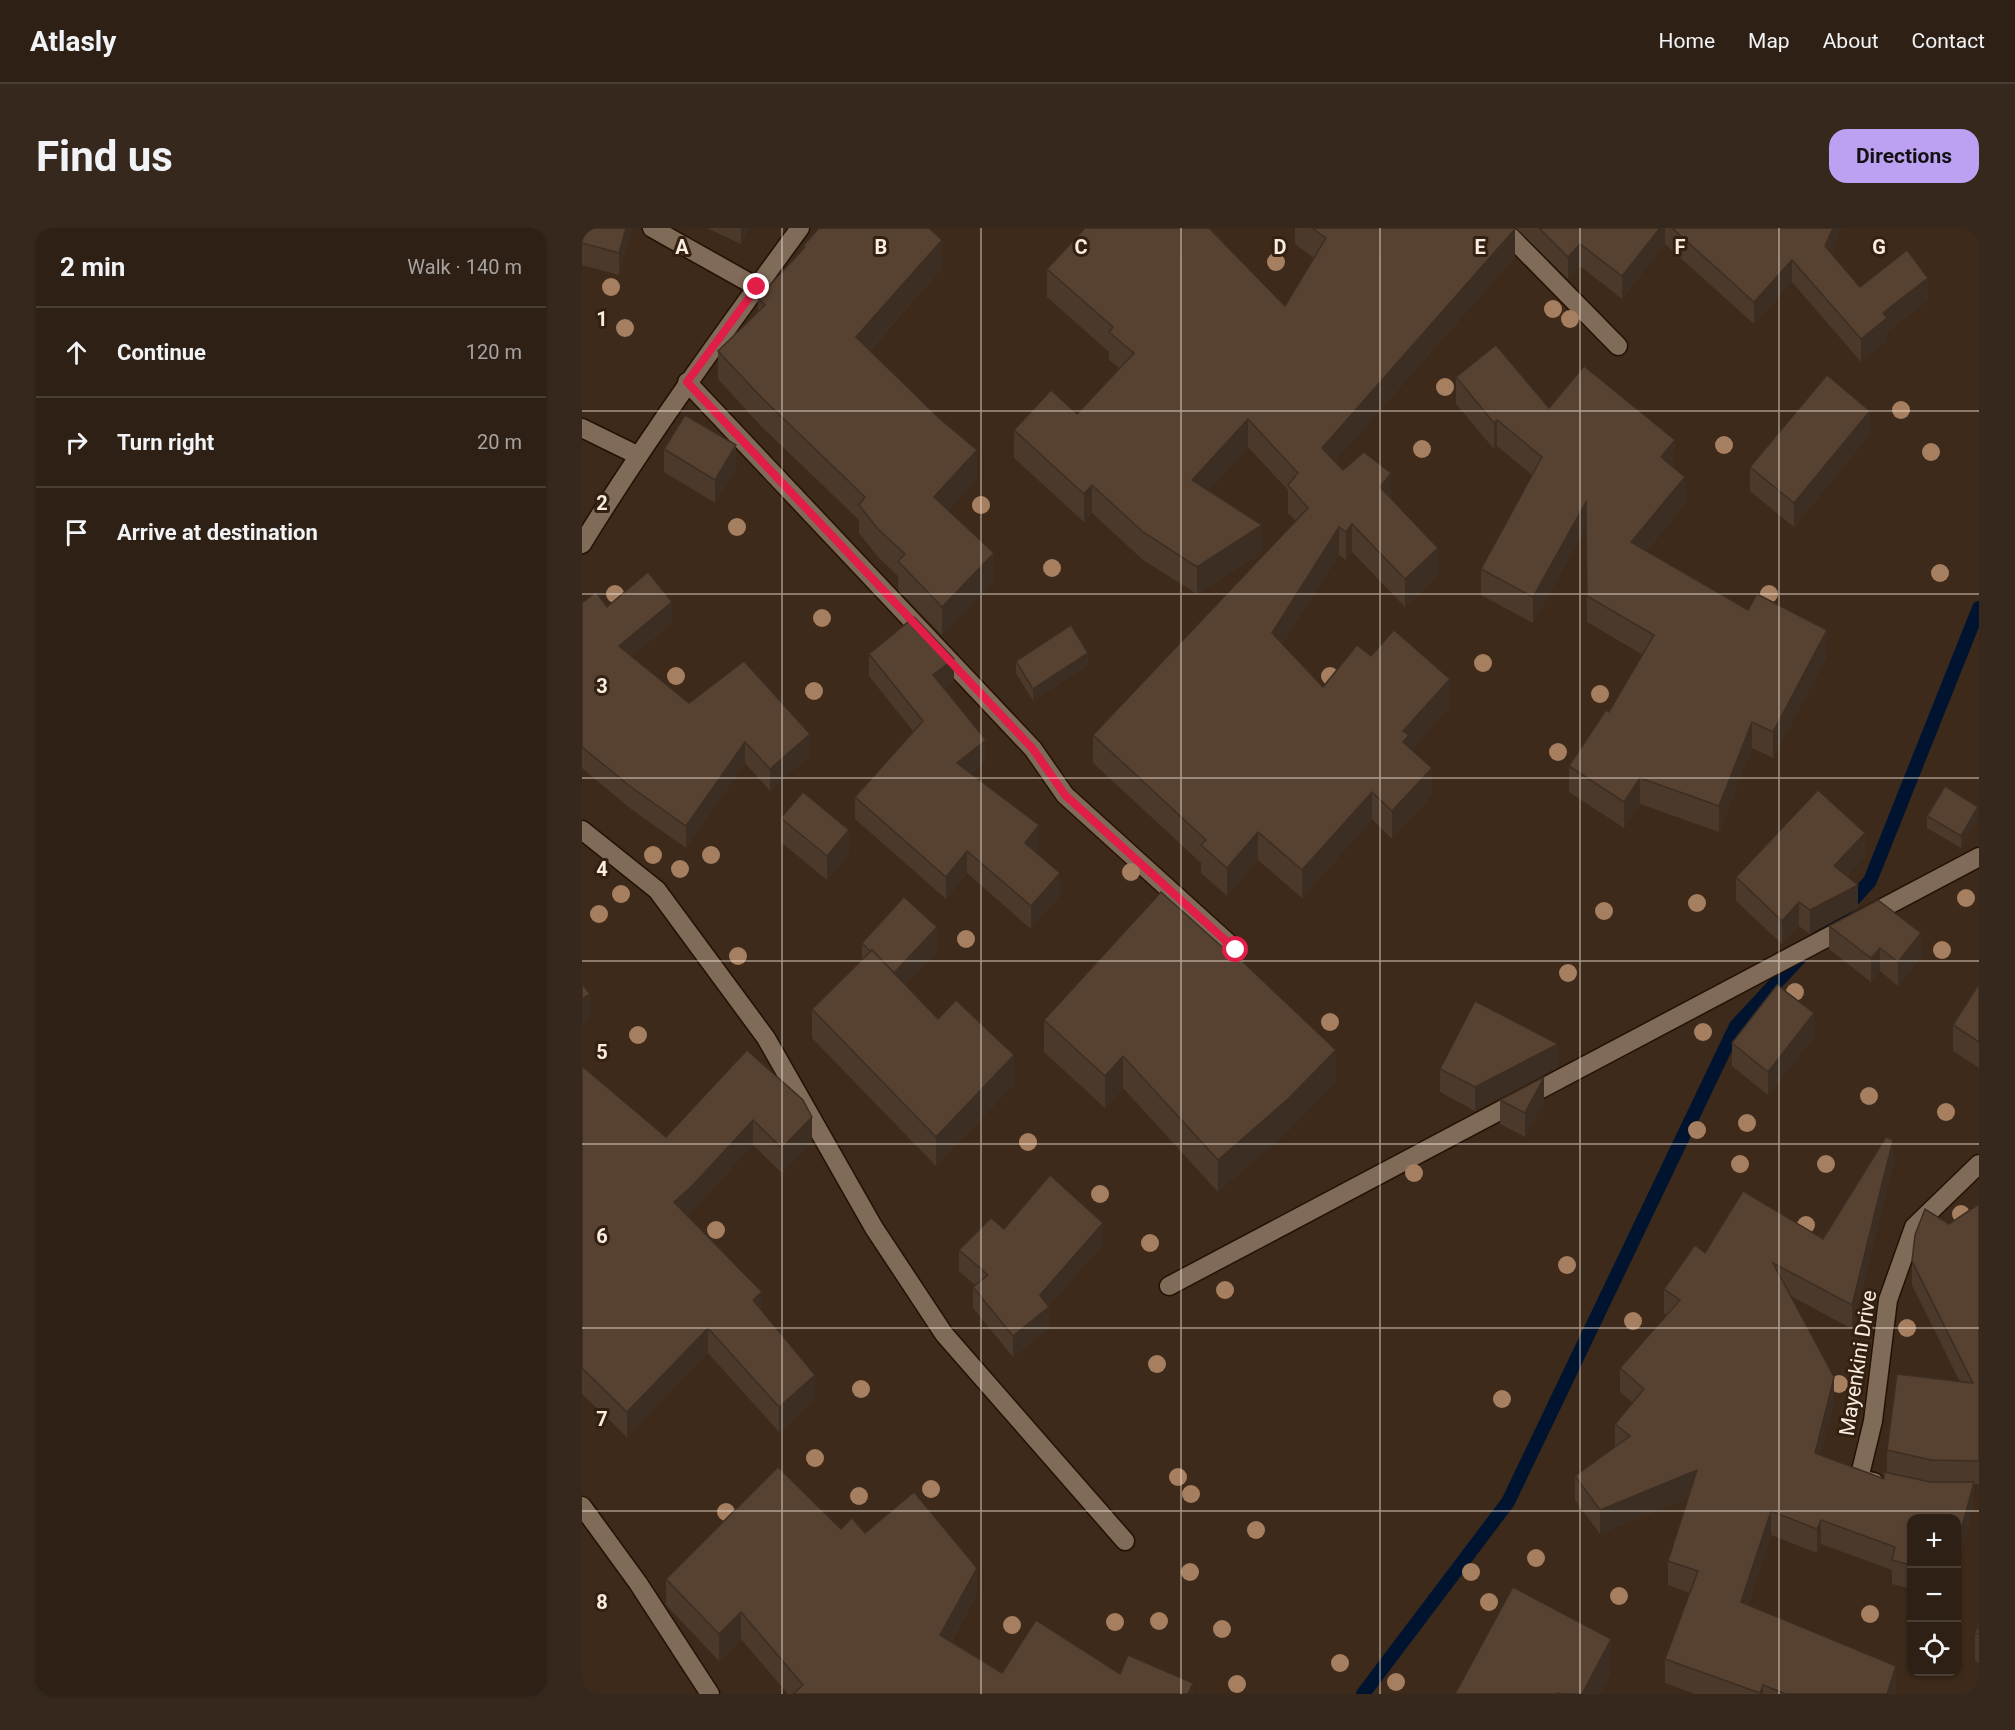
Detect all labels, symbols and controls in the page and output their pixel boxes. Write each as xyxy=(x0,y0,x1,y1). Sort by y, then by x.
text: Atlasly xyxy=(30,25,116,58)
text: Home xyxy=(1659,29,1715,53)
text: Map xyxy=(1748,29,1790,53)
text: About xyxy=(1823,29,1879,53)
text: Contact xyxy=(1912,29,1985,53)
button: Directions xyxy=(1829,129,1979,183)
text: Find us xyxy=(36,132,173,181)
text: A xyxy=(675,235,689,259)
text: B xyxy=(875,235,887,259)
text: C xyxy=(1074,235,1088,259)
text: D xyxy=(1274,235,1287,259)
text: E xyxy=(1474,235,1486,259)
text: F xyxy=(1675,235,1686,259)
text: G xyxy=(1872,235,1886,259)
text: 2 min xyxy=(60,252,125,282)
text: Walk · 140 m xyxy=(407,255,522,279)
route end xyxy=(743,273,769,299)
text: 1 xyxy=(596,307,608,331)
icon: ahead xyxy=(60,336,93,369)
text: Continue xyxy=(117,340,206,365)
text: 120 m xyxy=(466,340,522,364)
icon: right xyxy=(60,426,93,459)
text: Turn right xyxy=(117,430,214,455)
text: 20 m xyxy=(477,430,522,454)
text: 2 xyxy=(596,491,608,515)
icon: arrive xyxy=(60,516,93,549)
text: Arrive at destination xyxy=(117,520,318,545)
text: 3 xyxy=(596,674,608,698)
text: 4 xyxy=(596,857,608,881)
route start xyxy=(1222,936,1248,962)
text: 5 xyxy=(596,1040,608,1064)
text: 6 xyxy=(596,1224,608,1248)
street label: Mayenkini Drive xyxy=(1835,1289,1881,1437)
text: 7 xyxy=(596,1407,608,1431)
map controls xyxy=(1907,1514,1961,1676)
button: + xyxy=(1907,1514,1961,1568)
button: − xyxy=(1907,1568,1961,1622)
text: 8 xyxy=(596,1590,608,1614)
button: locate xyxy=(1907,1622,1961,1676)

